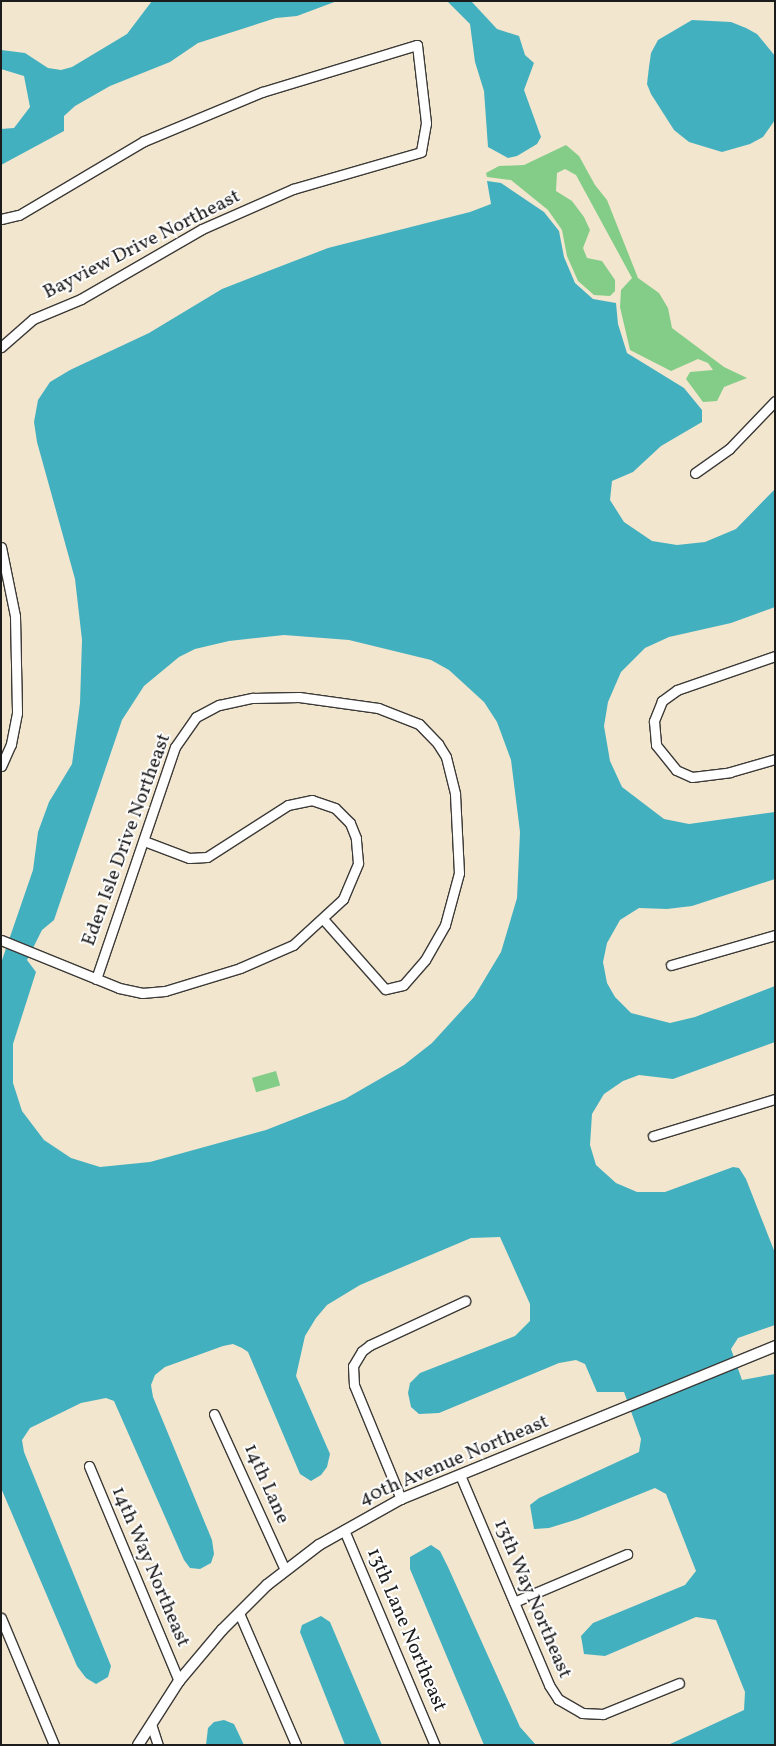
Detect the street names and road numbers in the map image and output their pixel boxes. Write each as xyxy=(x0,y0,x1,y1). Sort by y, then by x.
street label: Bayview Drive Northeast xyxy=(39,185,245,305)
street label: Eden Isle Drive Northeast xyxy=(77,730,177,950)
street label: 40th Avenue Northeast xyxy=(356,1410,552,1512)
street label: 14th Lane xyxy=(238,1440,294,1528)
street label: 14th Way Northeast xyxy=(105,1483,195,1651)
street label: 13th Way Northeast xyxy=(487,1515,577,1683)
street label: 13th Lane Northeast xyxy=(361,1545,451,1715)

